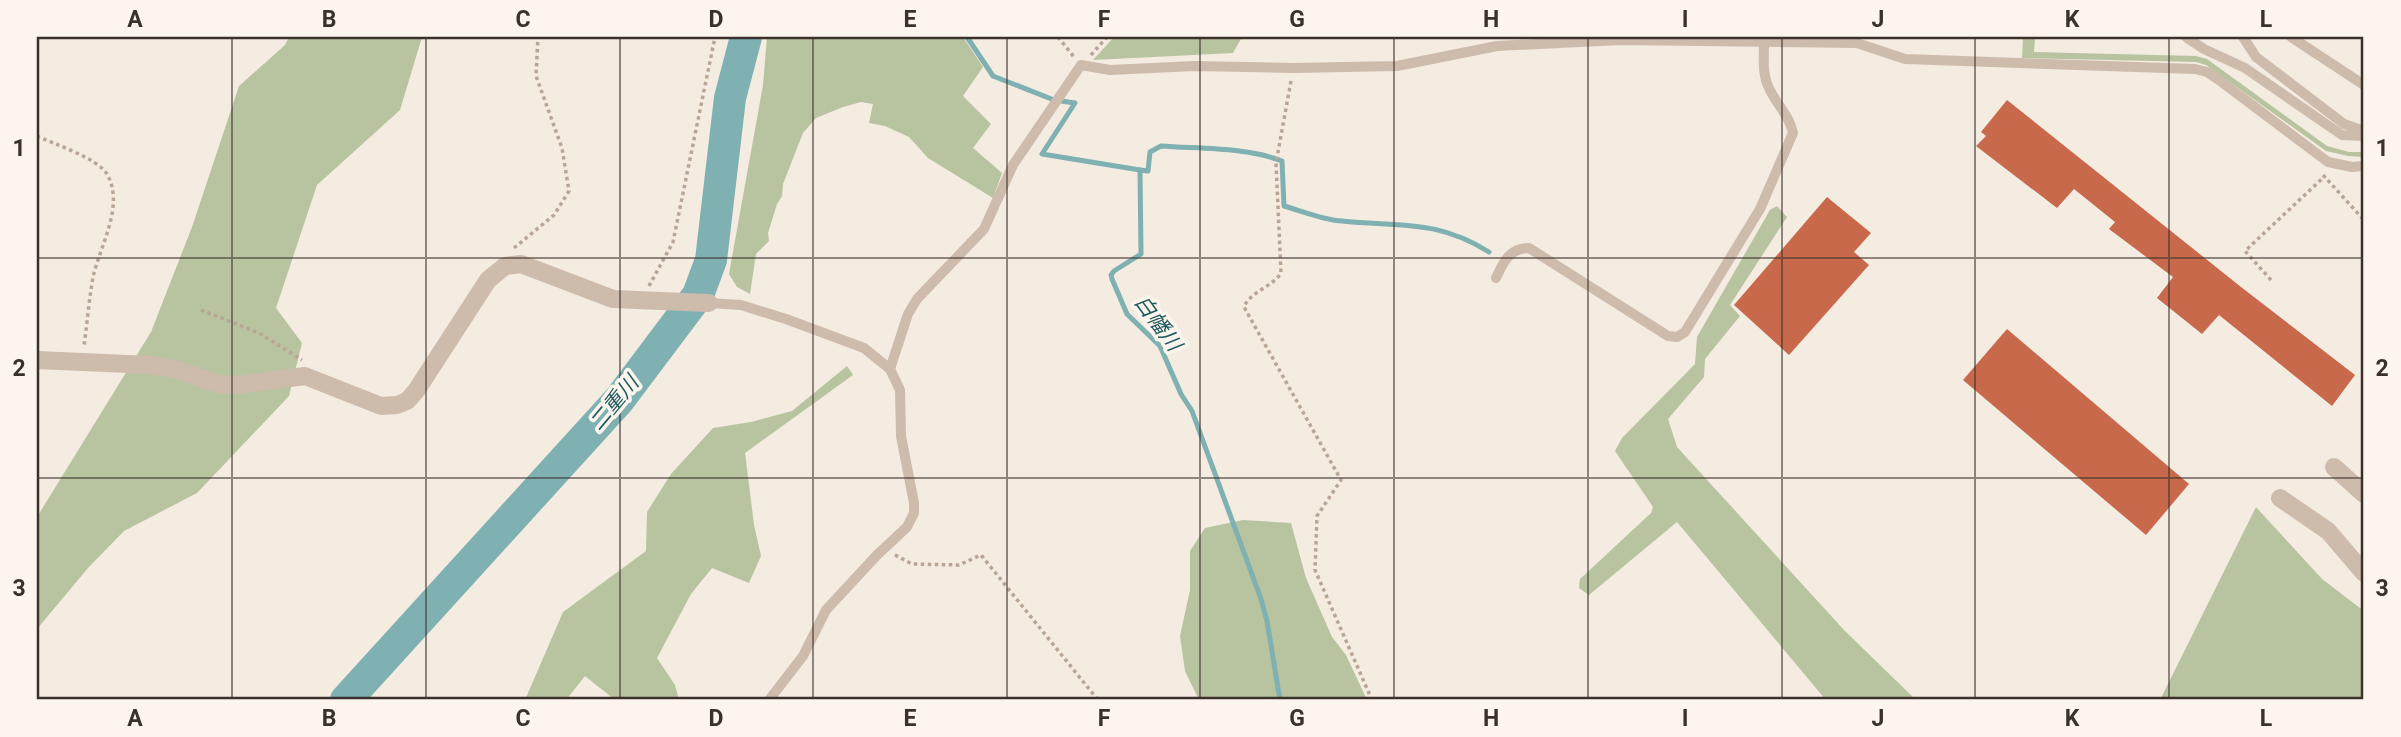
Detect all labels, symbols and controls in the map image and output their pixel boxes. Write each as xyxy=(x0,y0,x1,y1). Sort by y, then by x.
text: A xyxy=(127,6,143,33)
text: B xyxy=(322,6,336,33)
text: C xyxy=(515,6,531,33)
text: D xyxy=(709,6,723,33)
text: E xyxy=(904,6,917,33)
text: F xyxy=(1098,6,1111,33)
text: G xyxy=(1289,6,1305,33)
text: H xyxy=(1483,6,1499,33)
text: I xyxy=(1682,6,1688,33)
text: J xyxy=(1872,6,1884,33)
text: K xyxy=(2065,6,2080,33)
text: L xyxy=(2260,6,2272,33)
text: 1 xyxy=(12,135,26,162)
text: 1 xyxy=(2375,135,2389,162)
water label: 白幡川 xyxy=(1130,290,1187,357)
text: 2 xyxy=(12,355,26,382)
text: 2 xyxy=(2375,355,2389,382)
water label: 二重川 xyxy=(585,370,645,435)
text: 3 xyxy=(12,575,26,602)
text: 3 xyxy=(2375,575,2389,602)
text: A xyxy=(127,705,143,732)
text: B xyxy=(322,705,336,732)
text: C xyxy=(515,705,531,732)
text: D xyxy=(709,705,723,732)
text: E xyxy=(904,705,917,732)
text: F xyxy=(1098,705,1111,732)
text: G xyxy=(1289,705,1305,732)
text: H xyxy=(1483,705,1499,732)
text: I xyxy=(1682,705,1688,732)
text: J xyxy=(1872,705,1884,732)
text: K xyxy=(2065,705,2080,732)
text: L xyxy=(2260,705,2272,732)

